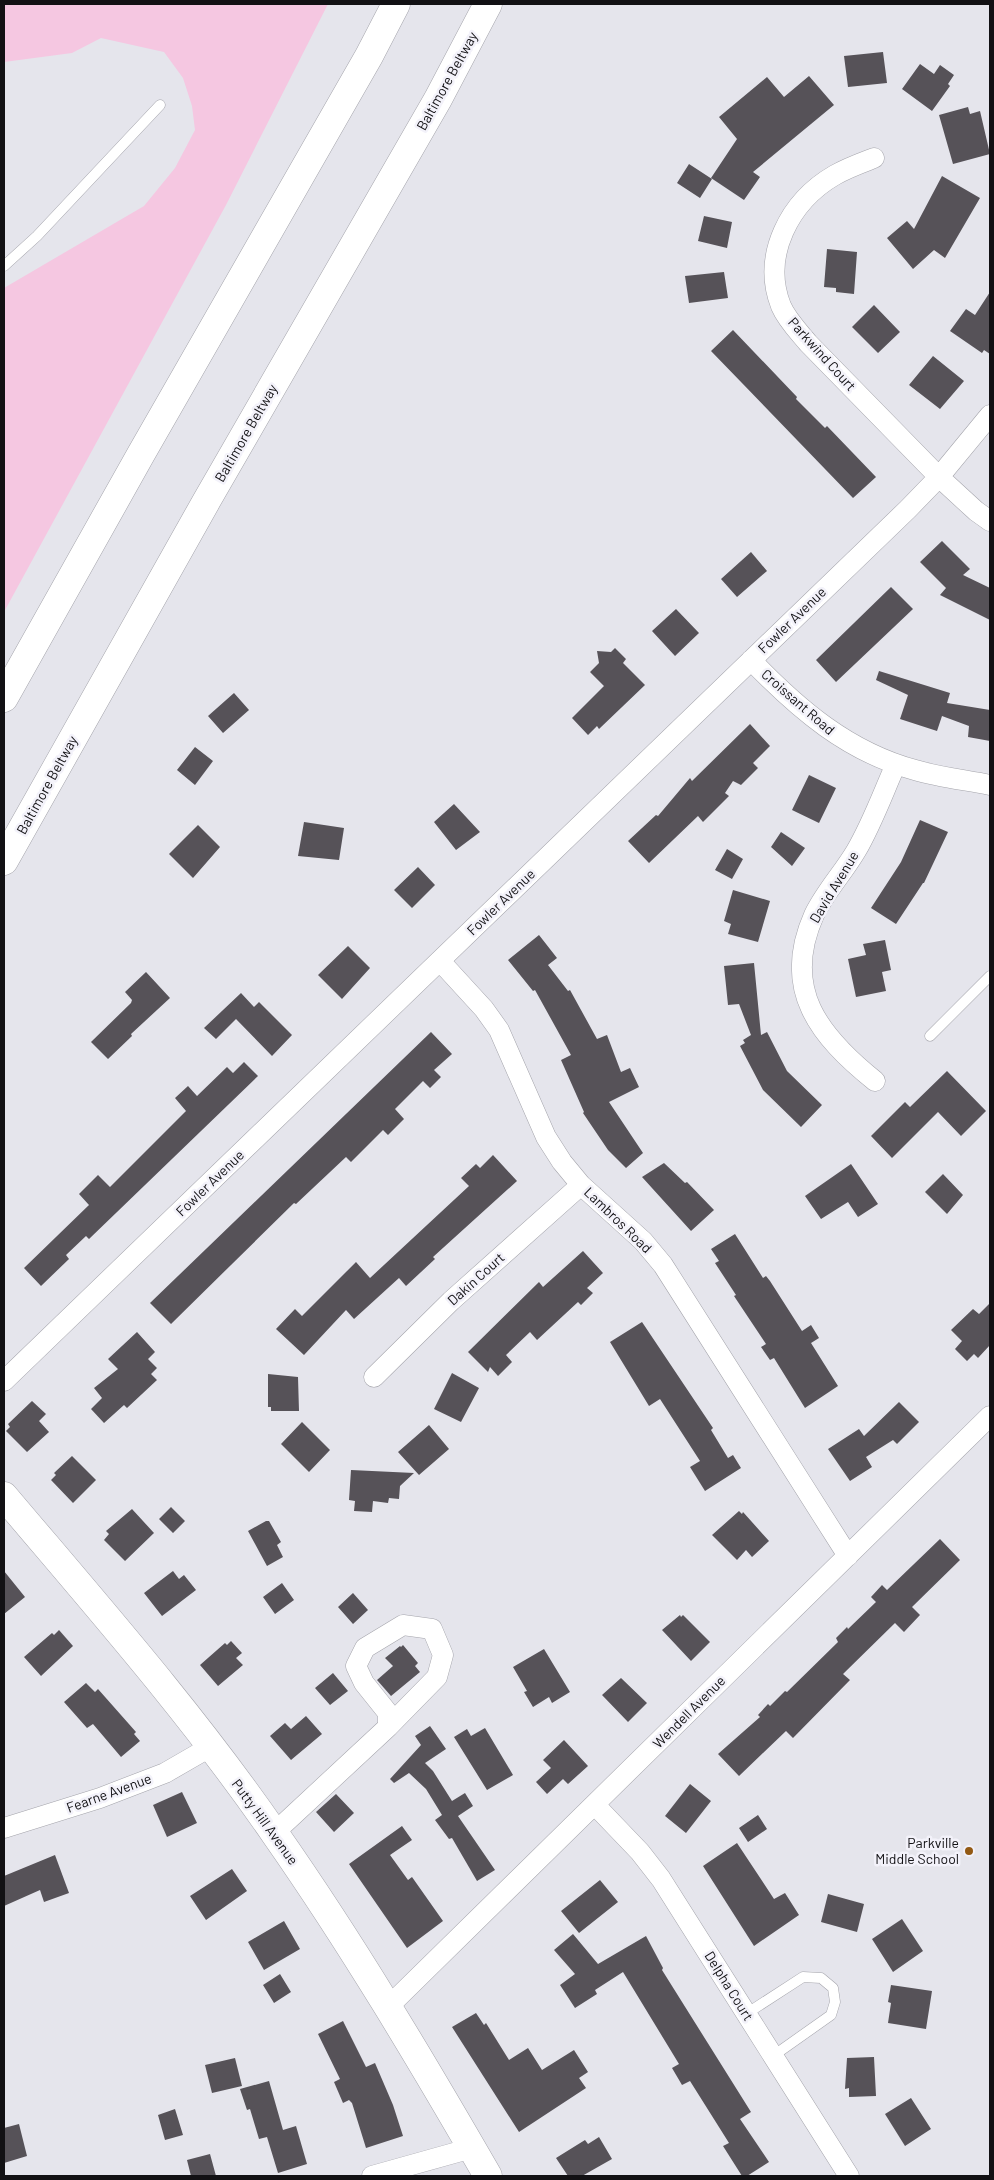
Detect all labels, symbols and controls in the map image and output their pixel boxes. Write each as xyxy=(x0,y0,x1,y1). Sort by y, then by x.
street label: Baltimore Beltway xyxy=(412,28,481,133)
street label: Parkwind Court xyxy=(785,313,860,394)
street label: Baltimore Beltway xyxy=(211,380,281,485)
street label: Fowler Avenue xyxy=(754,583,829,656)
street label: Croissant Road xyxy=(758,665,838,738)
street label: Baltimore Beltway xyxy=(12,732,81,837)
street label: David Avenue xyxy=(805,848,862,926)
street label: Fowler Avenue xyxy=(463,865,538,938)
street label: Fowler Avenue xyxy=(172,1146,247,1219)
street label: Lambros Road xyxy=(581,1183,656,1256)
street label: Dakin Court xyxy=(444,1249,508,1309)
street label: Wendell Avenue xyxy=(649,1672,728,1751)
street label: Fearne Avenue xyxy=(64,1769,154,1816)
street label: Putty Hill Avenue xyxy=(229,1776,302,1868)
place label: Parkville Middle School xyxy=(875,1834,959,1867)
marker: Parkville Middle School xyxy=(963,1845,975,1857)
street label: Delpha Court xyxy=(701,1948,757,2024)

